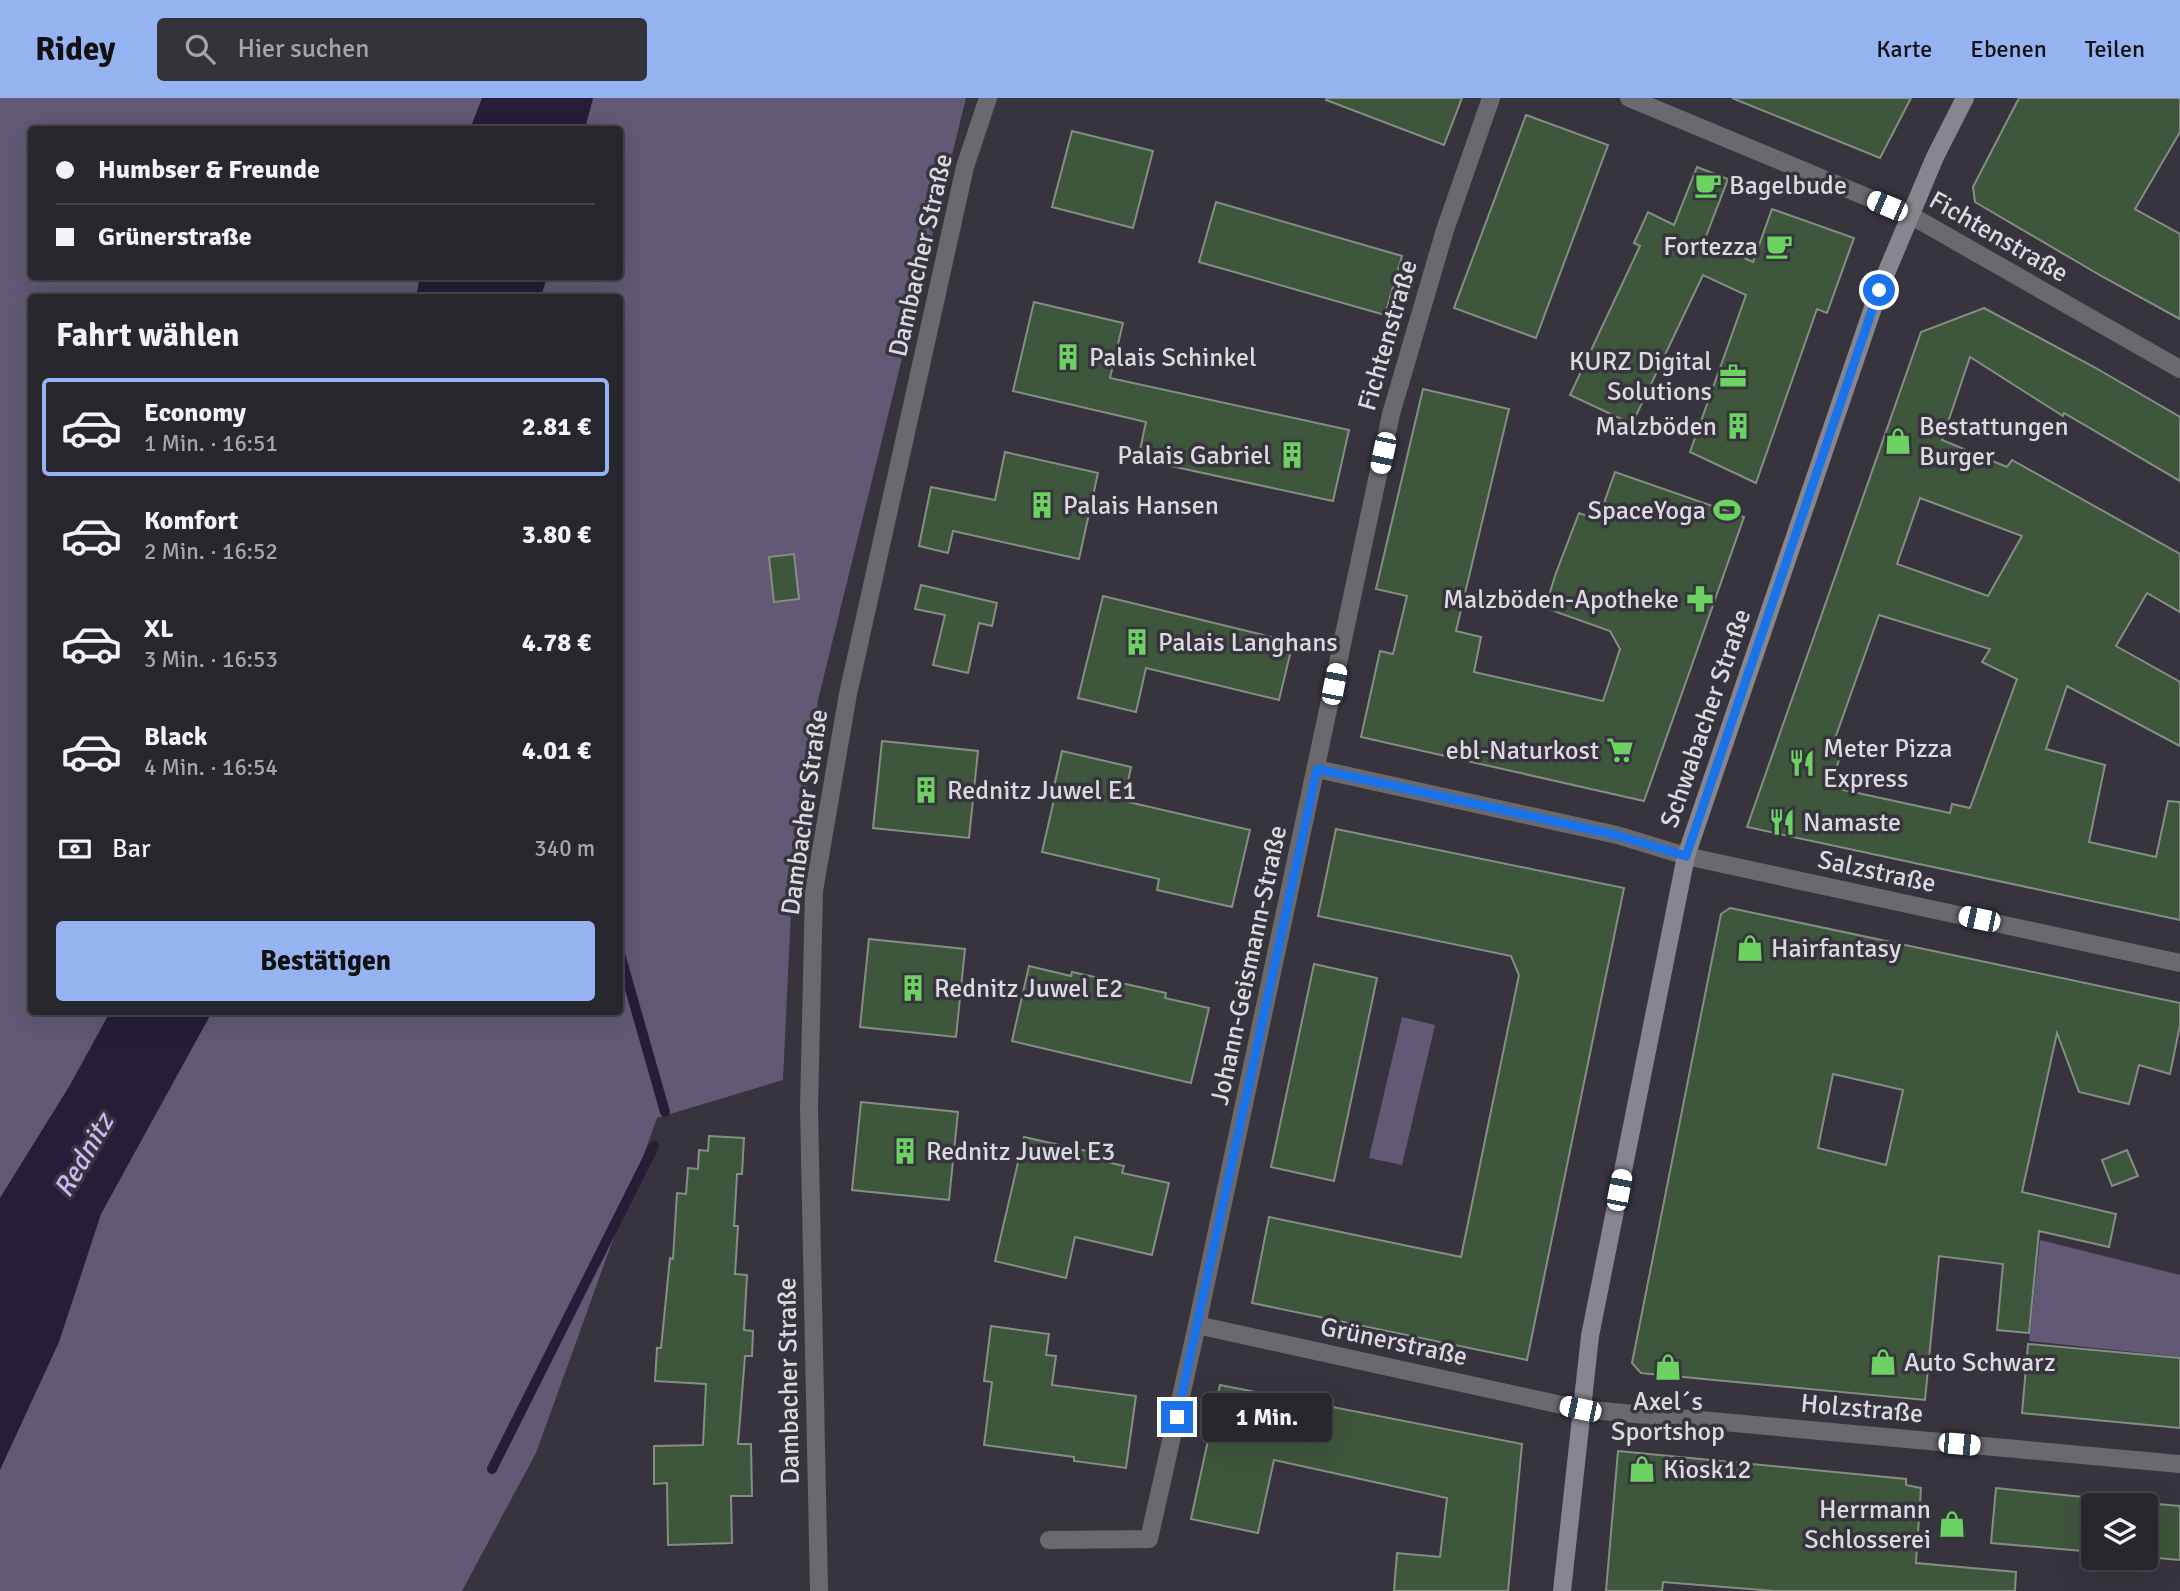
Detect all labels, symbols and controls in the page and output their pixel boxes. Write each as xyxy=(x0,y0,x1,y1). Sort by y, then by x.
search box xyxy=(157,18,647,81)
text: Ridey xyxy=(35,29,115,70)
icon: search xyxy=(181,30,219,68)
text: Hier suchen xyxy=(237,33,369,65)
text: Karte xyxy=(1876,34,1932,64)
text: Ebenen xyxy=(1970,34,2047,64)
text: Teilen xyxy=(2085,34,2145,64)
street label: Dambacher Straße xyxy=(882,151,960,360)
text: Humbser & Freunde xyxy=(98,154,320,186)
cafe icon: Bagelbude xyxy=(1693,170,1723,200)
place label: Bagelbude xyxy=(1729,170,1847,202)
street label: Fichtenstraße xyxy=(1923,184,2074,290)
car xyxy=(1864,188,1911,224)
text: Grünerstraße xyxy=(98,221,252,253)
place label: Fortezza xyxy=(1663,231,1758,263)
cafe icon: Fortezza xyxy=(1764,231,1794,261)
street label: Fichtenstraße xyxy=(1351,256,1425,414)
route start xyxy=(1863,274,1895,306)
text: Fahrt wählen xyxy=(56,316,240,355)
building icon: Palais Schinkel xyxy=(1053,342,1083,372)
place label: Palais Schinkel xyxy=(1089,342,1257,374)
place label: KURZ Digital Solutions xyxy=(1569,346,1712,408)
office icon: KURZ Digital Solutions xyxy=(1718,361,1748,391)
icon: car xyxy=(60,396,123,459)
text: Economy xyxy=(144,397,246,429)
text: 2.81 € xyxy=(522,411,591,443)
place label: Malzböden xyxy=(1595,411,1717,443)
building icon: Malzböden xyxy=(1723,411,1753,441)
place label: Bestattungen Burger xyxy=(1919,411,2069,473)
shop icon: Bestattungen Burger xyxy=(1883,426,1913,456)
text: 1 Min. · 16:51 xyxy=(144,429,278,458)
car xyxy=(1369,430,1398,476)
place label: Palais Gabriel xyxy=(1117,440,1271,472)
building icon: Palais Gabriel xyxy=(1277,440,1307,470)
building icon: Palais Hansen xyxy=(1027,490,1057,520)
place label: Palais Hansen xyxy=(1063,490,1219,522)
place label: SpaceYoga xyxy=(1588,495,1706,527)
sports icon: SpaceYoga xyxy=(1712,495,1742,525)
icon: car xyxy=(60,504,123,567)
text: Komfort xyxy=(144,505,238,537)
text: 3.80 € xyxy=(522,519,591,551)
text: 2 Min. · 16:52 xyxy=(144,537,278,566)
place label: Malzböden-Apotheke xyxy=(1443,584,1679,616)
pharmacy icon: Malzböden-Apotheke xyxy=(1685,584,1715,614)
street label: Schwabacher Straße xyxy=(1654,605,1758,832)
icon: car xyxy=(60,612,123,675)
text: XL xyxy=(144,613,174,645)
text: 4.78 € xyxy=(522,627,591,659)
building icon: Palais Langhans xyxy=(1122,627,1152,657)
place label: Palais Langhans xyxy=(1158,627,1338,659)
text: 3 Min. · 16:53 xyxy=(144,645,278,674)
car xyxy=(1320,661,1349,707)
street label: Dambacher Straße xyxy=(775,707,835,917)
icon: car xyxy=(60,720,123,783)
text: Black xyxy=(144,721,207,753)
place label: Meter Pizza Express xyxy=(1823,733,1952,795)
text: 4.01 € xyxy=(522,735,591,767)
place label: ebl-Naturkost xyxy=(1446,735,1599,767)
supermarket icon: ebl-Naturkost xyxy=(1605,735,1635,765)
restaurant icon: Meter Pizza Express xyxy=(1787,748,1817,778)
text: 4 Min. · 16:54 xyxy=(144,753,278,782)
building icon: Rednitz Juwel E1 xyxy=(911,775,941,805)
place label: Rednitz Juwel E1 xyxy=(947,775,1136,807)
restaurant icon: Namaste xyxy=(1767,807,1797,837)
place label: Namaste xyxy=(1803,807,1901,839)
street label: Johann-Geismann-Straße xyxy=(1204,823,1294,1108)
icon: cash xyxy=(56,830,94,868)
text: Bar xyxy=(112,833,150,865)
text: 340 m xyxy=(534,834,595,863)
street label: Salzstraße xyxy=(1815,844,1939,900)
car xyxy=(1957,904,2002,934)
button: Bestätigen xyxy=(56,921,595,1001)
shop icon: Hairfantasy xyxy=(1735,933,1765,963)
place label: Hairfantasy xyxy=(1771,933,1901,965)
building icon: Rednitz Juwel E2 xyxy=(898,973,928,1003)
place label: Rednitz Juwel E2 xyxy=(934,973,1123,1005)
water label: Rednitz xyxy=(46,1106,123,1203)
building icon: Rednitz Juwel E3 xyxy=(890,1136,920,1166)
place label: Rednitz Juwel E3 xyxy=(926,1136,1115,1168)
car xyxy=(1605,1167,1634,1213)
street label: Dambacher Straße xyxy=(771,1277,807,1485)
street label: Grünerstraße xyxy=(1317,1311,1470,1373)
shop icon: Auto Schwarz xyxy=(1868,1347,1898,1377)
place label: Auto Schwarz xyxy=(1904,1347,2056,1379)
shop icon: Axel´s Sportshop xyxy=(1653,1352,1683,1382)
place label: Axel´s Sportshop xyxy=(1611,1386,1725,1448)
street label: Holzstraße xyxy=(1799,1388,1925,1430)
callout: 1 Min. xyxy=(1202,1392,1331,1442)
car xyxy=(1558,1394,1603,1424)
route end xyxy=(1161,1401,1193,1433)
text: 1 Min. xyxy=(1236,1403,1298,1432)
car xyxy=(1938,1432,1981,1456)
shop icon: Kiosk12 xyxy=(1627,1454,1657,1484)
place label: Kiosk12 xyxy=(1663,1454,1752,1486)
map controls xyxy=(2081,1493,2158,1570)
button: layers xyxy=(2081,1493,2158,1570)
place label: Herrmann Schlosserei xyxy=(1804,1494,1931,1556)
shop icon: Herrmann Schlosserei xyxy=(1937,1509,1967,1539)

